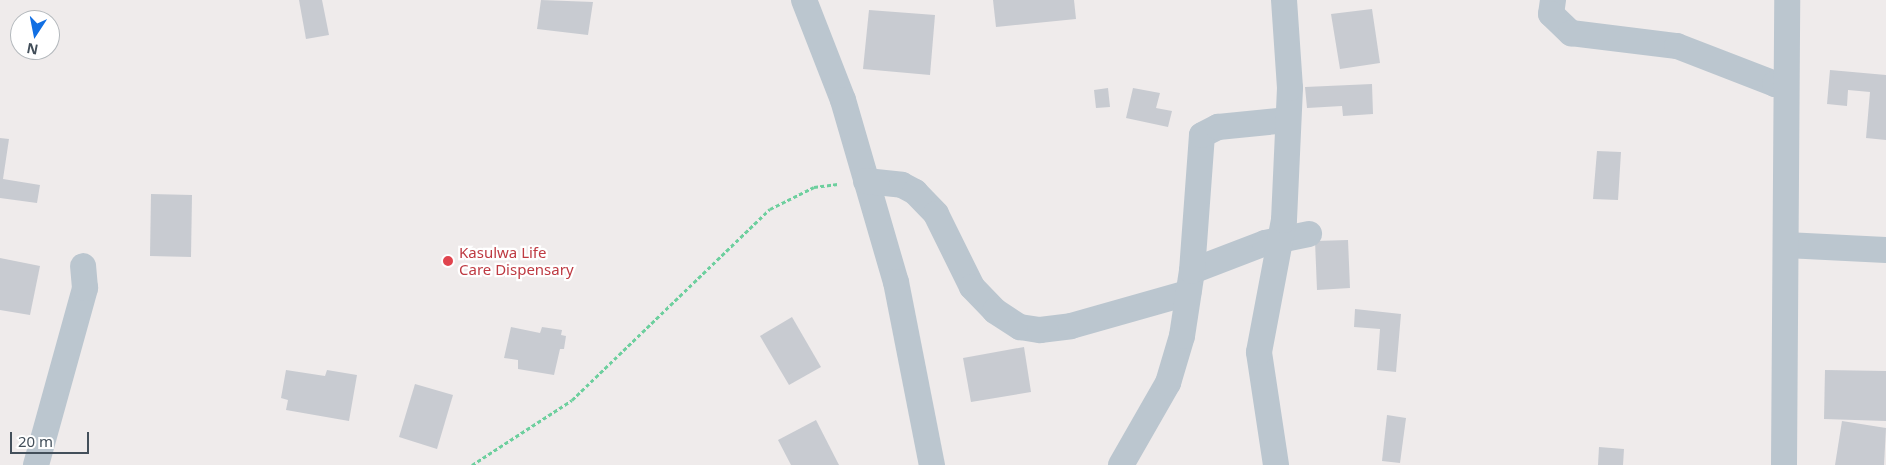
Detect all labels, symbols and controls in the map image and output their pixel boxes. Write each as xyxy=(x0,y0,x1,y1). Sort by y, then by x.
north arrow xyxy=(10,10,60,60)
text: N xyxy=(25,39,40,60)
place label: Kasulwa Life Care Dispensary xyxy=(459,243,574,278)
marker: Kasulwa Life Care Dispensary xyxy=(441,254,455,268)
scale bar xyxy=(12,422,91,454)
text: 20 m xyxy=(18,431,53,451)

